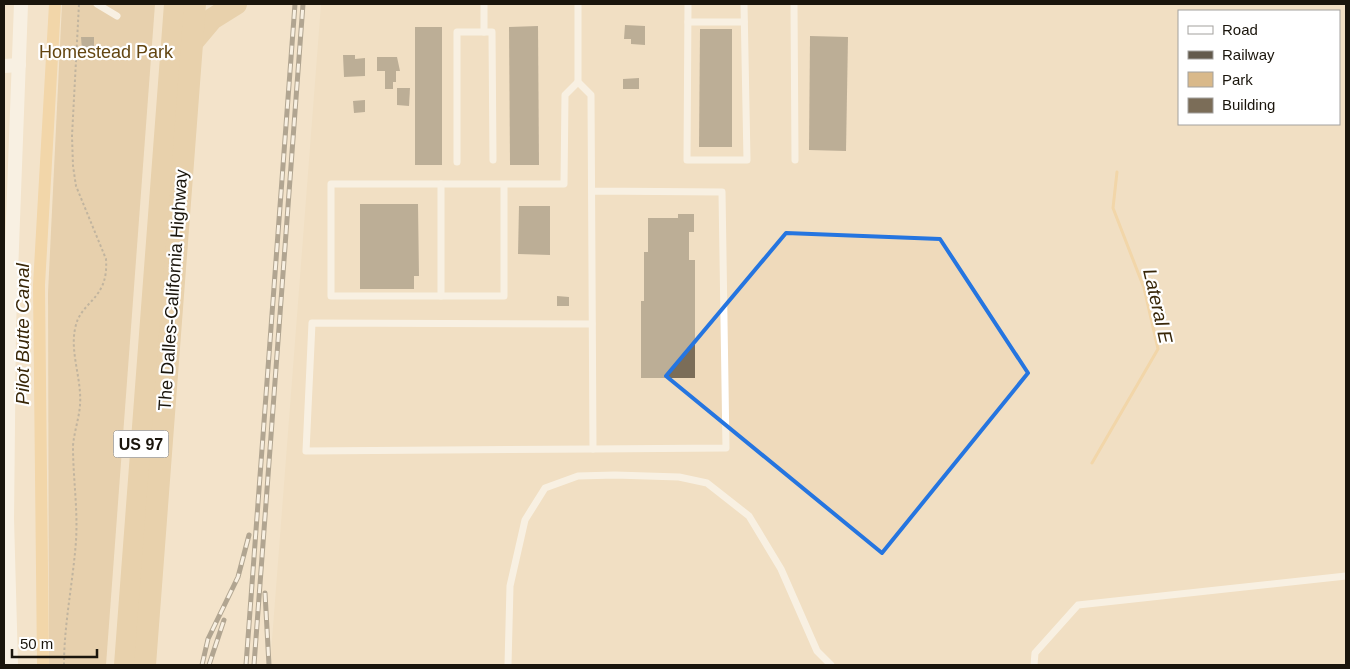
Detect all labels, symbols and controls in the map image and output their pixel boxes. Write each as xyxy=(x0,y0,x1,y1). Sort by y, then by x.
legend xyxy=(1178,10,1340,125)
text: Road xyxy=(1222,21,1258,38)
park label: Homestead Park xyxy=(39,42,174,62)
text: Railway xyxy=(1222,46,1275,63)
text: Park xyxy=(1222,71,1253,88)
text: Building xyxy=(1222,96,1275,113)
street label: The Dalles-California Highway xyxy=(155,169,191,411)
water label: Pilot Butte Canal xyxy=(12,262,33,405)
water label: Lateral E xyxy=(1139,267,1177,346)
road number: US 97 xyxy=(114,430,168,458)
scale bar xyxy=(12,626,98,658)
text: 50 m xyxy=(20,635,53,652)

